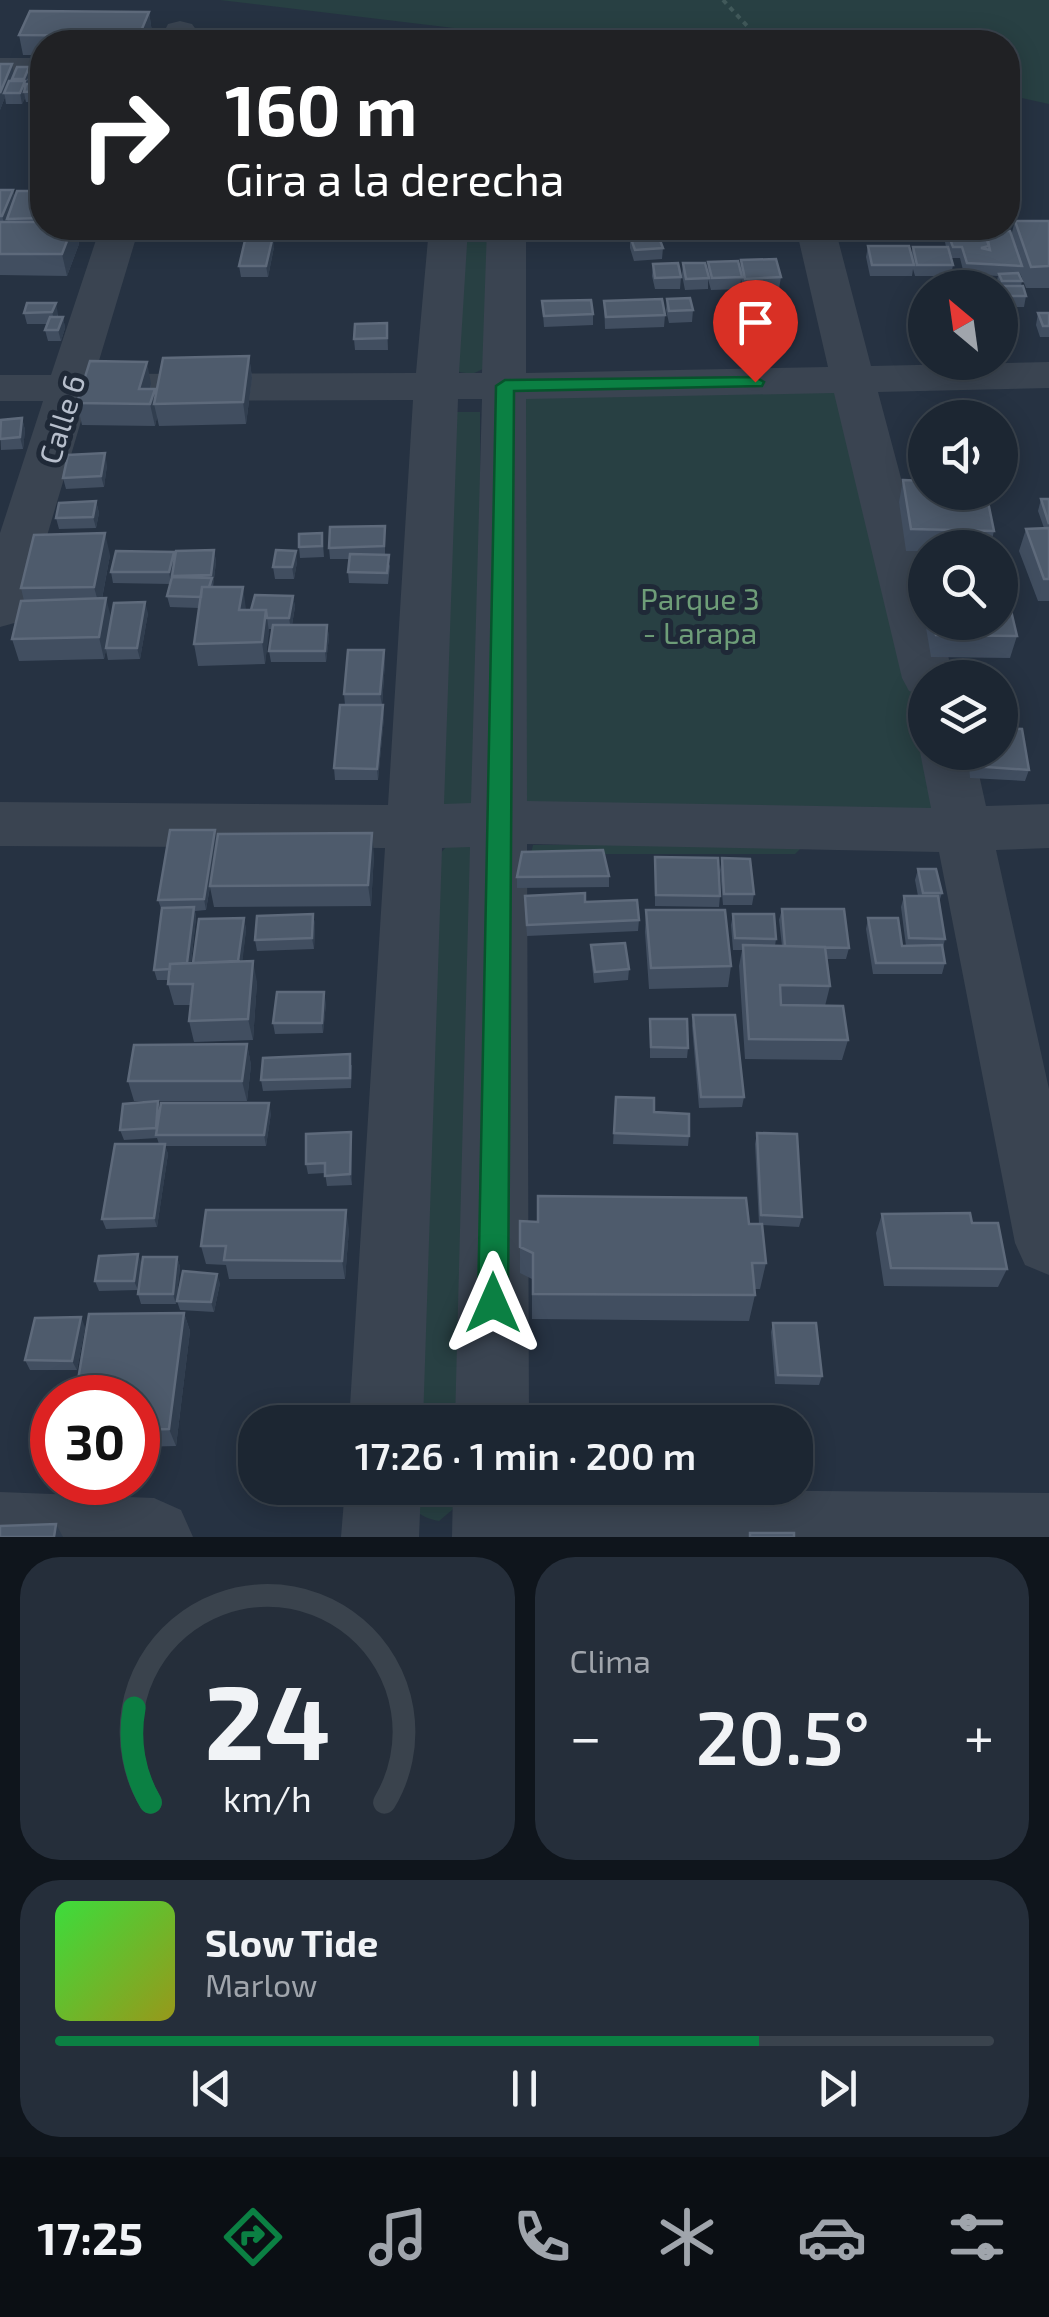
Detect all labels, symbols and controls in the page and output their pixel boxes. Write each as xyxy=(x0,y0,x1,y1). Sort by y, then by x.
text: 160 m xyxy=(225,66,418,150)
icon: right xyxy=(60,70,190,200)
text: Gira a la derecha xyxy=(225,151,564,205)
north arrow xyxy=(908,270,1018,380)
map controls xyxy=(908,270,1018,770)
pin xyxy=(713,280,798,383)
icon: arrive xyxy=(728,295,783,350)
street label: Calle 6 xyxy=(30,370,92,468)
button: sound xyxy=(908,400,1018,510)
button: search xyxy=(908,530,1018,640)
park label: Parque 3 - Larapa xyxy=(640,580,760,650)
button: layers xyxy=(908,660,1018,770)
position arrow xyxy=(441,1251,545,1355)
speed limit sign: 30 xyxy=(30,1375,160,1505)
text: 17:26 · 1 min · 200 m xyxy=(355,1432,696,1478)
text: Clima xyxy=(570,1641,651,1679)
text: 24 xyxy=(204,1656,331,1781)
text: 20.5° xyxy=(695,1690,870,1780)
text: − xyxy=(570,1702,602,1768)
text: + xyxy=(964,1702,994,1768)
text: km/h xyxy=(223,1776,312,1819)
text: Slow Tide xyxy=(205,1919,378,1965)
text: Marlow xyxy=(205,1965,317,2003)
icon: previous xyxy=(184,2061,239,2116)
icon: pause xyxy=(497,2061,552,2116)
icon: next xyxy=(810,2061,865,2116)
icon: directions xyxy=(218,2202,288,2272)
icon: music xyxy=(363,2202,433,2272)
icon: phone xyxy=(507,2202,577,2272)
icon: climate xyxy=(652,2202,722,2272)
icon: car xyxy=(797,2202,867,2272)
icon: filters xyxy=(942,2202,1012,2272)
text: 17:25 xyxy=(37,2210,143,2264)

